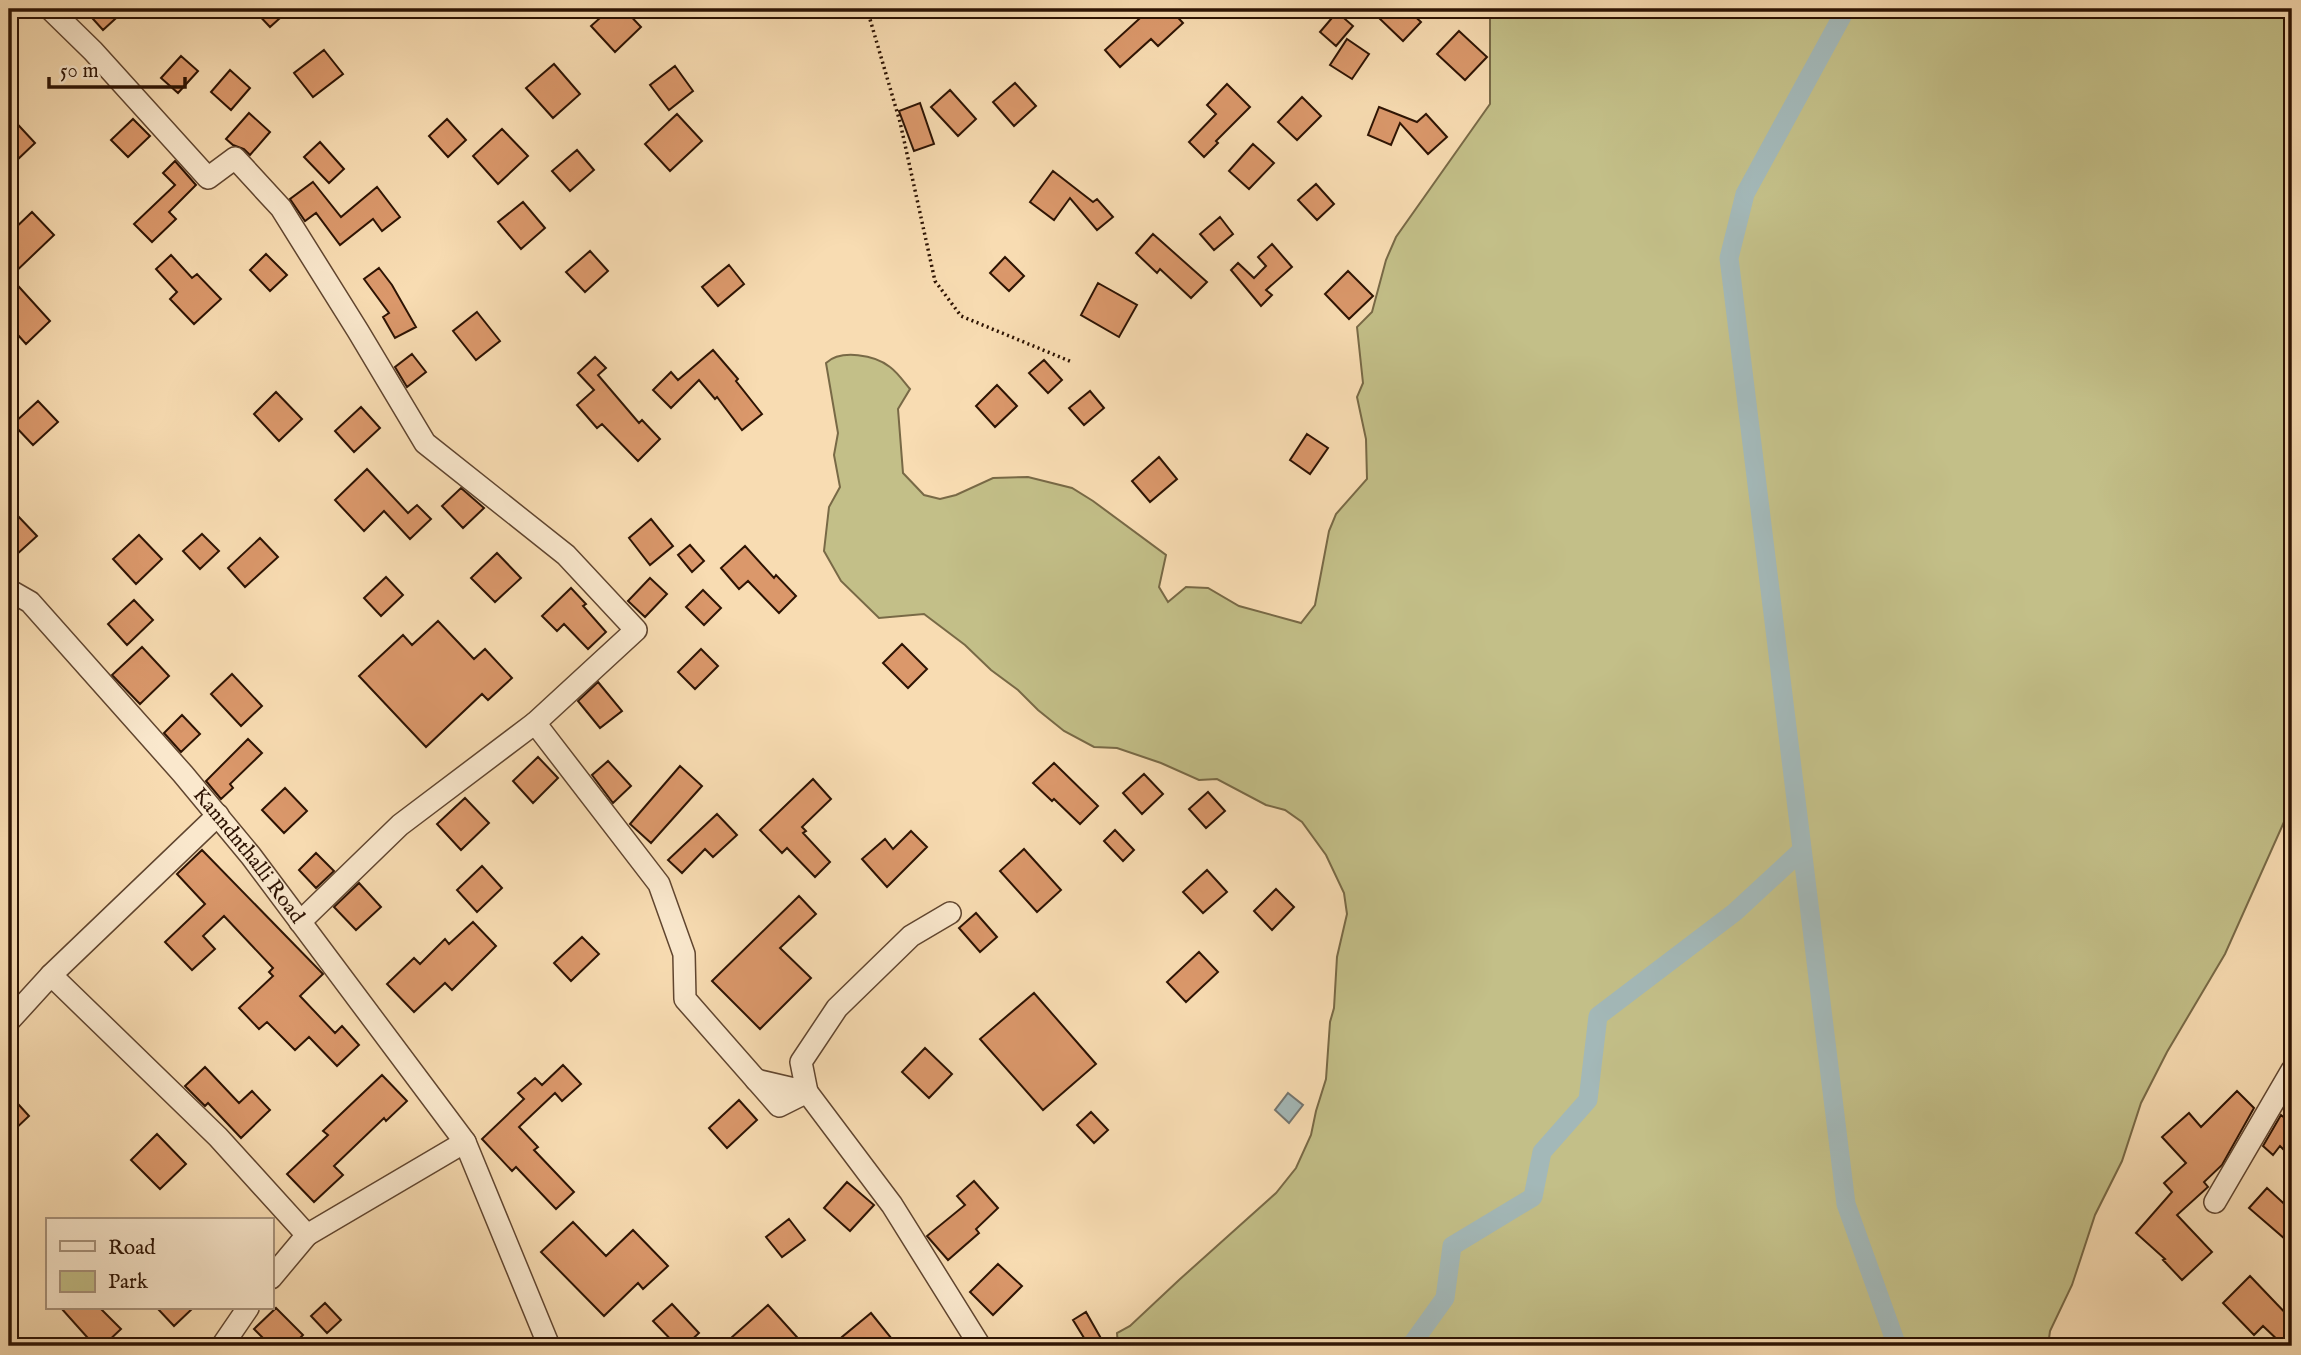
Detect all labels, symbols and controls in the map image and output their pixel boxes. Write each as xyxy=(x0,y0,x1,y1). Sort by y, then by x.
scale bar xyxy=(49,46,186,90)
text: 50 m xyxy=(60,58,99,85)
street label: Kanndnthalli Road xyxy=(187,782,311,930)
legend xyxy=(46,1218,273,1310)
text: Road xyxy=(108,1235,156,1262)
text: Park xyxy=(108,1269,149,1296)

